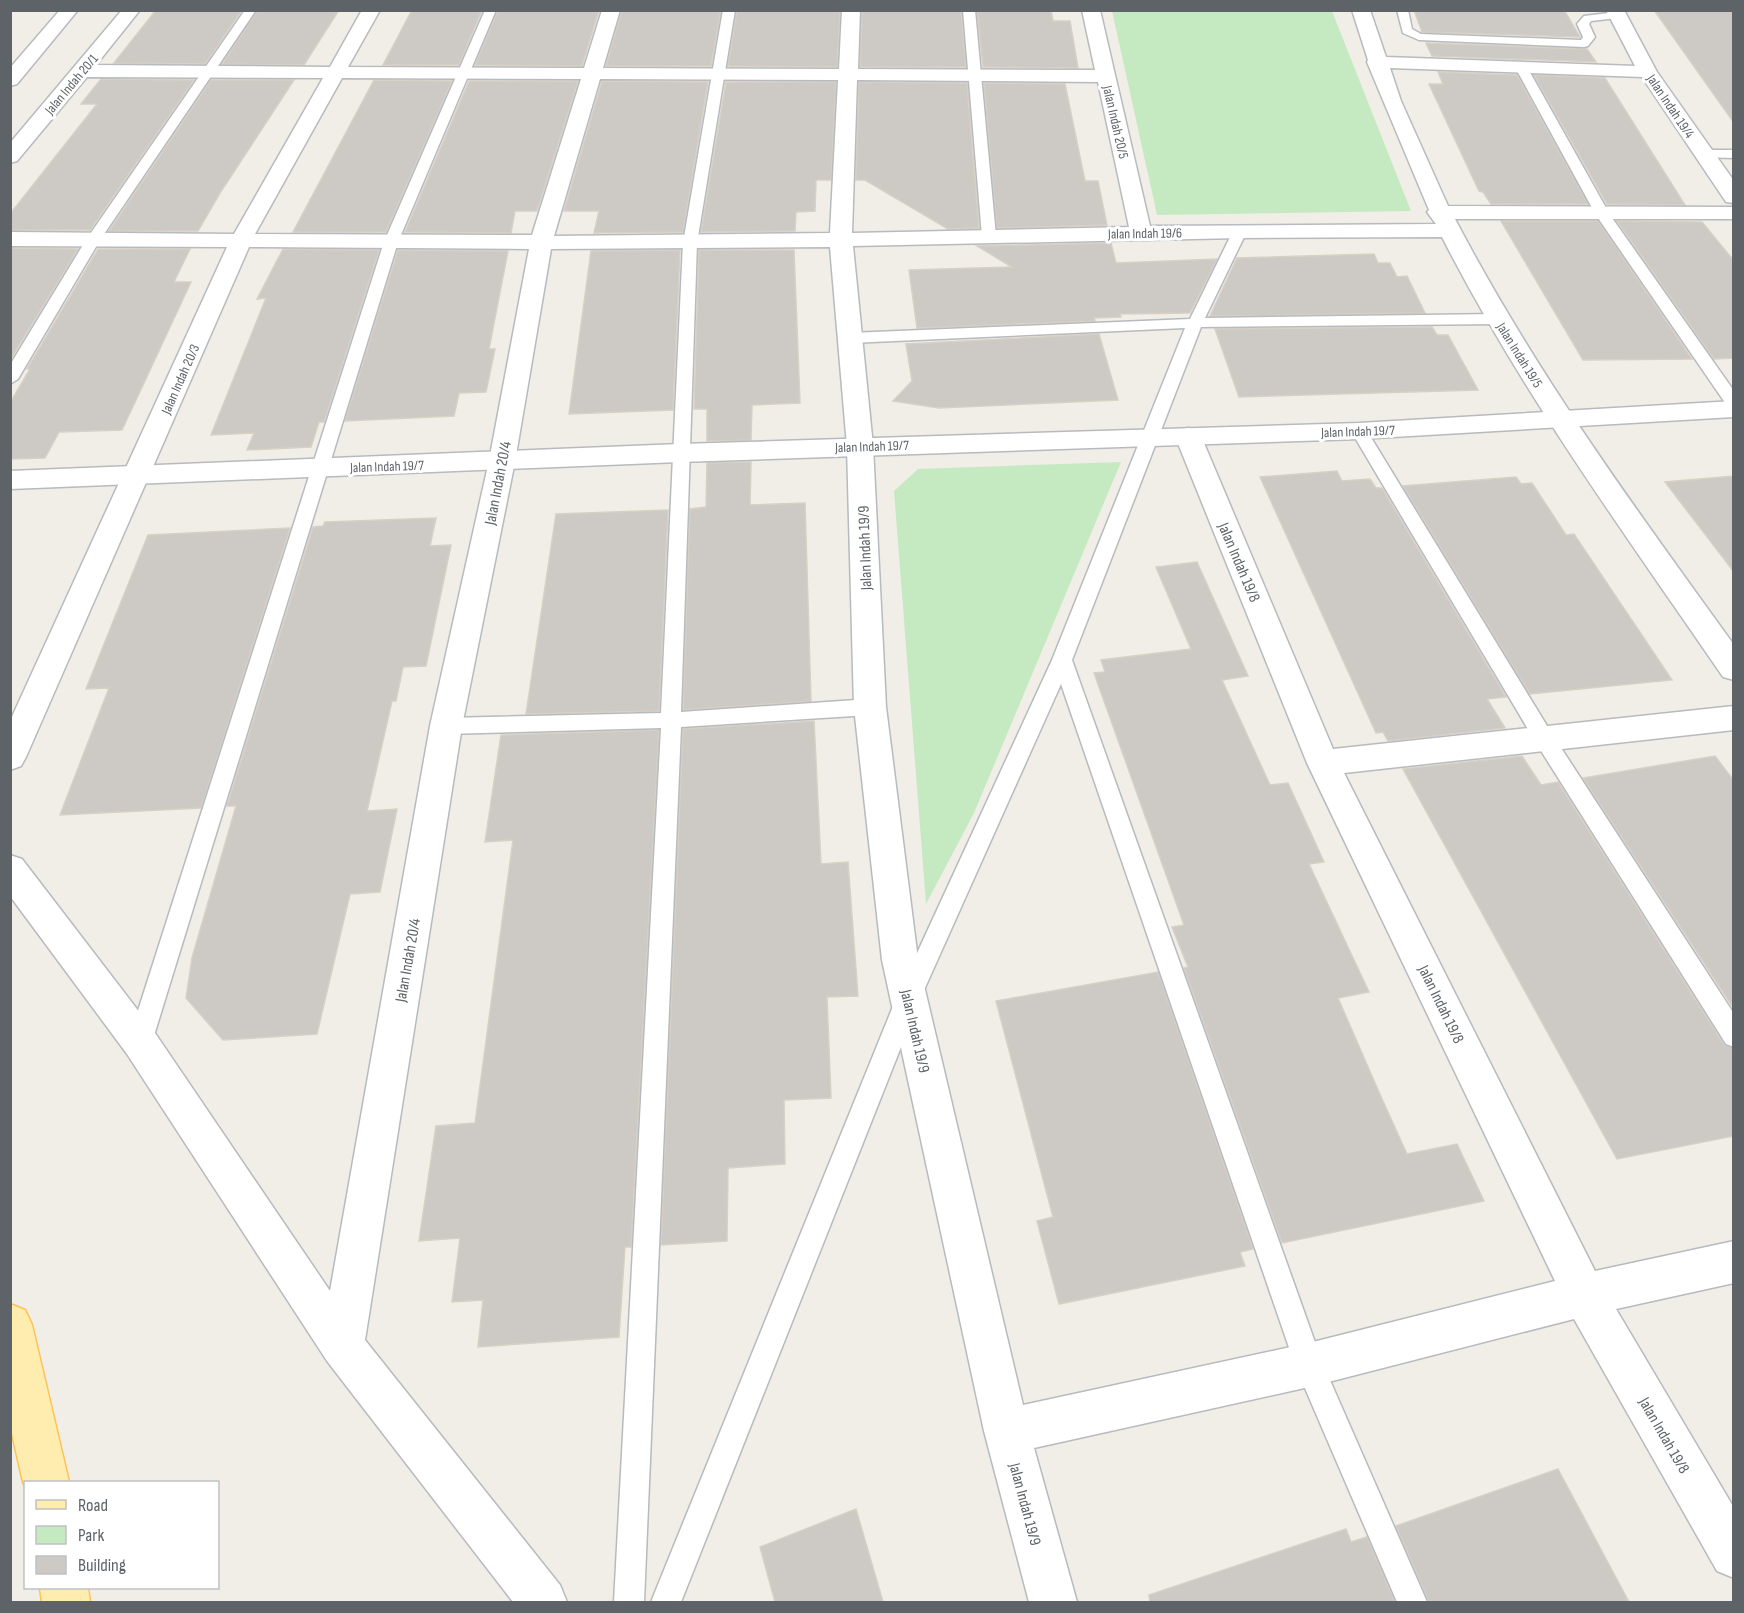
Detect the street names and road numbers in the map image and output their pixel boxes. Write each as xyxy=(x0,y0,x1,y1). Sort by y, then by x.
street label: Jalan Indah 20/1 xyxy=(41,51,102,119)
street label: Jalan Indah 19/4 xyxy=(1642,70,1698,142)
street label: Jalan Indah 20/5 xyxy=(1099,83,1132,161)
street label: Jalan Indah 19/6 xyxy=(1107,224,1182,243)
street label: Jalan Indah 19/5 xyxy=(1492,319,1546,391)
street label: Jalan Indah 20/3 xyxy=(157,342,203,418)
street label: Jalan Indah 19/7 xyxy=(1320,422,1396,441)
street label: Jalan Indah 19/7 xyxy=(834,437,910,456)
street label: Jalan Indah 20/4 xyxy=(481,440,516,528)
street label: Jalan Indah 19/7 xyxy=(349,457,425,476)
street label: Jalan Indah 19/9 xyxy=(855,505,877,592)
street label: Jalan Indah 19/8 xyxy=(1213,519,1264,605)
street label: Jalan Indah 20/4 xyxy=(392,917,425,1005)
street label: Jalan Indah 19/8 xyxy=(1413,962,1468,1047)
street label: Jalan Indah 19/9 xyxy=(896,987,933,1075)
street label: Jalan Indah 19/8 xyxy=(1634,1393,1693,1477)
street label: Jalan Indah 19/9 xyxy=(1004,1460,1045,1548)

